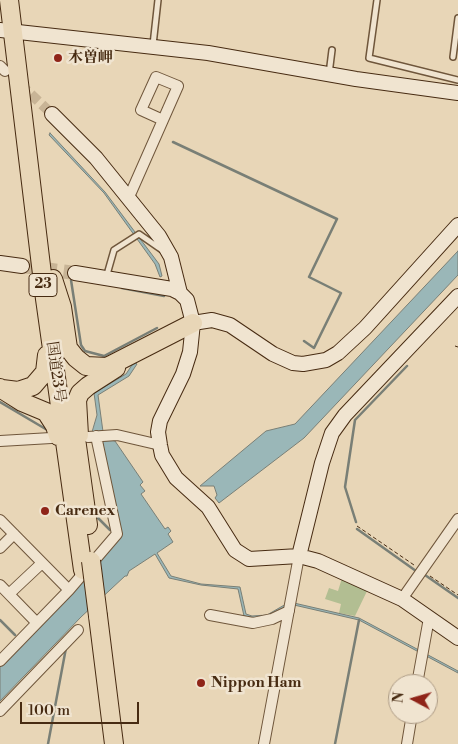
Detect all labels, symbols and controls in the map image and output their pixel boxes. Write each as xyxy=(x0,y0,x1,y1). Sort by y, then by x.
place label: 木曽岬 xyxy=(68,49,113,67)
marker: 木曽岬 xyxy=(52,52,64,64)
road number: 23 xyxy=(29,274,57,296)
street label: 国道23号 xyxy=(42,340,68,404)
place label: Carenex xyxy=(55,502,115,520)
marker: Carenex xyxy=(39,505,51,517)
place label: Nippon Ham xyxy=(211,674,301,692)
north arrow xyxy=(388,674,438,724)
marker: Nippon Ham xyxy=(195,677,207,689)
text: N xyxy=(390,691,409,704)
scale bar xyxy=(22,692,141,724)
text: 100 m xyxy=(28,701,70,720)

